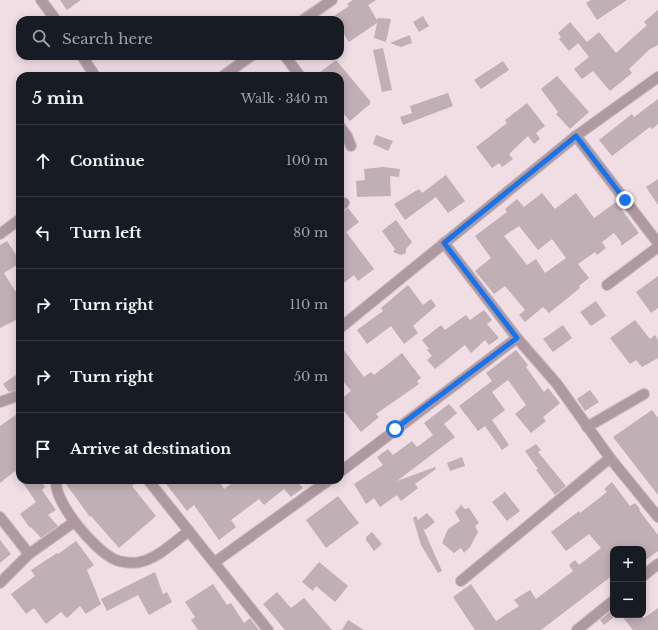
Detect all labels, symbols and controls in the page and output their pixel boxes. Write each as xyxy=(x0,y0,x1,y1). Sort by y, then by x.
search box xyxy=(16,16,344,60)
icon: search xyxy=(30,27,52,49)
text: Search here xyxy=(62,29,153,48)
text: 5 min xyxy=(32,88,84,109)
text: Walk · 340 m xyxy=(241,90,328,107)
icon: ahead xyxy=(32,150,54,172)
text: Continue xyxy=(70,151,145,170)
text: 100 m xyxy=(286,152,328,169)
route end xyxy=(616,191,634,209)
icon: left xyxy=(32,222,54,244)
text: Turn left xyxy=(70,223,141,242)
text: 80 m xyxy=(293,224,328,241)
icon: right xyxy=(32,294,54,316)
text: Turn right xyxy=(70,295,153,314)
text: 110 m xyxy=(289,296,328,313)
icon: right xyxy=(32,366,54,388)
text: Turn right xyxy=(70,367,153,386)
text: 50 m xyxy=(294,368,328,385)
route start xyxy=(386,420,404,438)
icon: arrive xyxy=(32,438,54,460)
text: Arrive at destination xyxy=(70,439,231,458)
map controls xyxy=(610,546,646,618)
button: + xyxy=(610,546,646,582)
button: − xyxy=(610,582,646,618)

